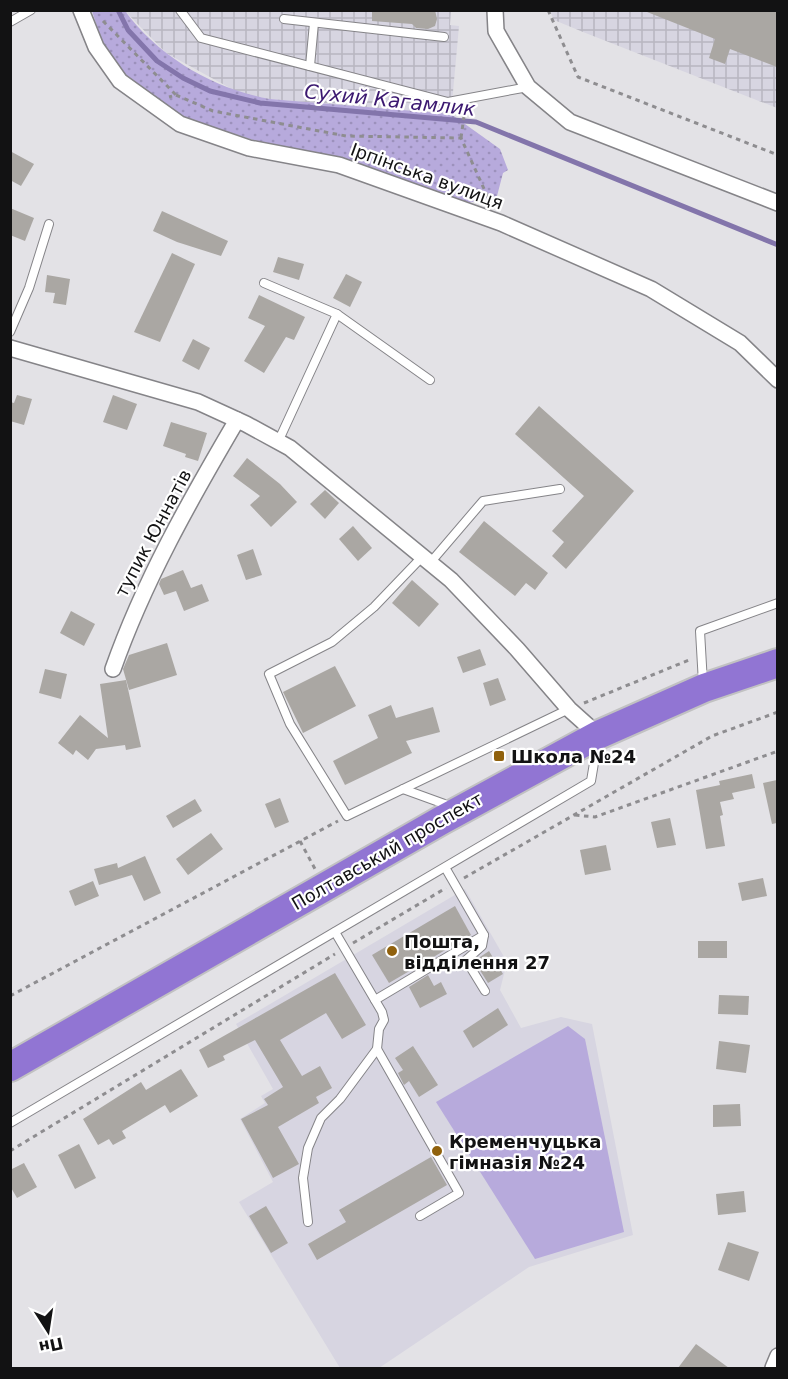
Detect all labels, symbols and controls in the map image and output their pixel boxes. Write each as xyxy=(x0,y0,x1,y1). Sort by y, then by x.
water label: Сухий Кагамлик xyxy=(303,79,477,121)
street label: Ірпінська вулиця xyxy=(348,139,506,213)
street label: тупик Юннатів xyxy=(111,466,195,600)
place label: Школа №24 xyxy=(511,746,636,767)
marker: Школа №24 xyxy=(492,749,506,763)
street label: Полтавський проспект xyxy=(288,788,486,914)
place label: Пошта, відділення 27 xyxy=(404,931,550,973)
marker: Пошта, відділення 27 xyxy=(385,944,399,958)
place label: Кременчуцька гімназія №24 xyxy=(449,1131,601,1173)
marker: Кременчуцька гімназія №24 xyxy=(430,1144,444,1158)
north arrow xyxy=(18,1301,78,1361)
text: Пн xyxy=(37,1333,65,1357)

